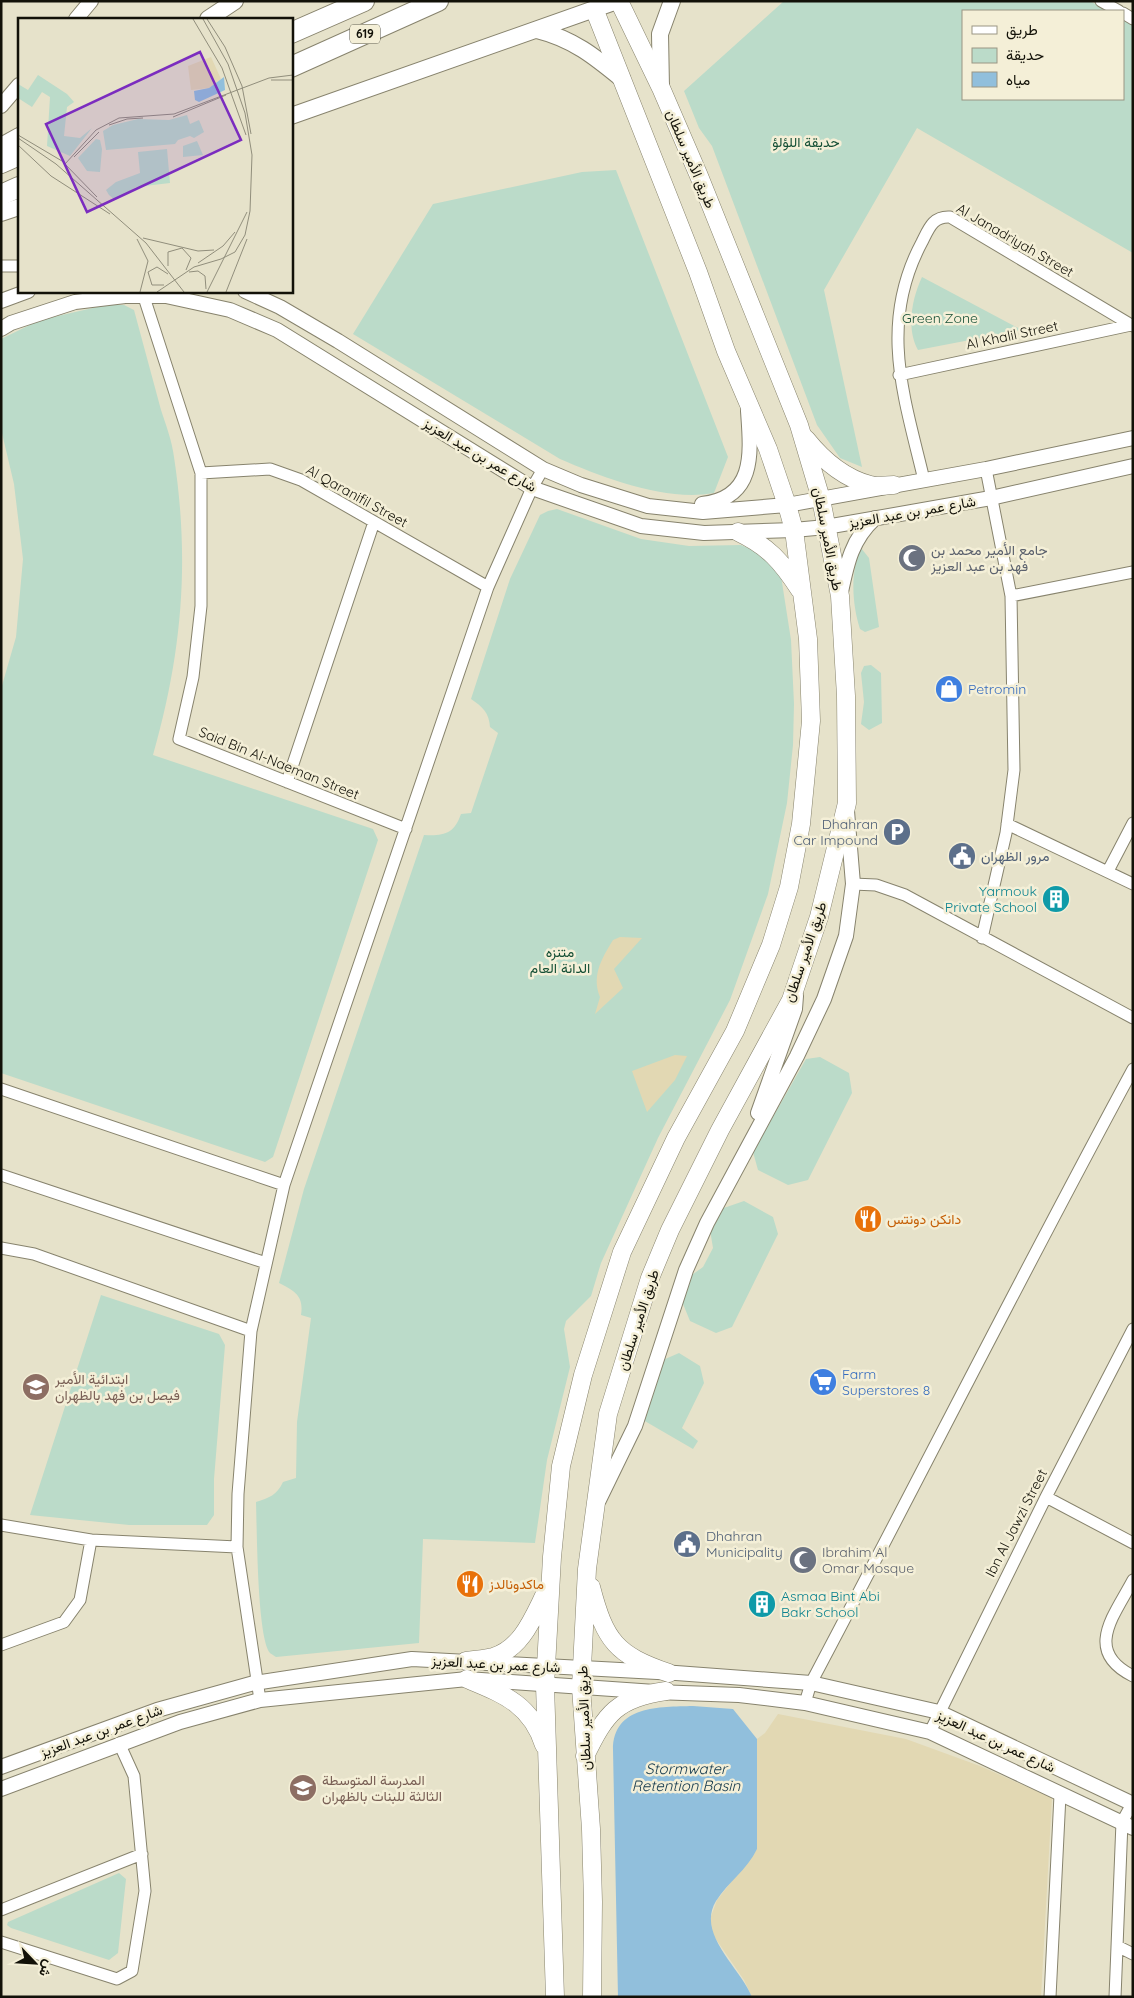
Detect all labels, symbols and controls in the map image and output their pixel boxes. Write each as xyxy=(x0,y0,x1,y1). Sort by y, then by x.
legend xyxy=(962,10,1124,100)
inset map xyxy=(18,18,292,292)
text: طريق xyxy=(1006,20,1038,40)
road number: 619 xyxy=(350,24,380,44)
text: حديقة xyxy=(1006,45,1044,64)
text: مياه xyxy=(1006,70,1030,89)
street label: طريق الأمير سلطان xyxy=(662,107,720,211)
park label: حديقة اللؤلؤ xyxy=(772,133,840,151)
street label: Al Janadriyah Street xyxy=(953,199,1077,281)
park label: Green Zone xyxy=(902,309,978,327)
street label: Al Khalil Street xyxy=(964,316,1060,354)
street label: شارع عمر بن عبد العزيز xyxy=(418,414,540,498)
street label: Al Qaranifil Street xyxy=(303,461,411,532)
street label: طريق الأمير سلطان xyxy=(809,486,847,592)
street label: شارع عمر بن عبد العزيز xyxy=(846,492,977,534)
place label: جامع الأمير محمد بن فهد بن عبد العزيز xyxy=(930,541,1048,575)
mosque icon: جامع الأمير محمد بن فهد بن عبد العزيز xyxy=(897,543,927,573)
shop icon: Petromin xyxy=(934,674,964,704)
place label: Petromin xyxy=(968,680,1026,698)
street label: Said Bin Al-Naeman Street xyxy=(196,723,362,804)
place label: Dhahran Car Impound xyxy=(793,815,878,849)
parking icon: Dhahran Car Impound xyxy=(882,817,912,847)
public building icon: مرور الظهران xyxy=(947,841,977,871)
place label: مرور الظهران xyxy=(981,847,1049,865)
place label: Yarmouk Private School xyxy=(945,882,1037,916)
building icon: Yarmouk Private School xyxy=(1041,884,1071,914)
street label: طريق الأمير سلطان xyxy=(779,899,831,1005)
park label: متنزه الدانة العام xyxy=(530,943,590,977)
restaurant icon: دانكن دونتس xyxy=(853,1204,883,1234)
place label: دانكن دونتس xyxy=(887,1210,962,1228)
street label: طريق الأمير سلطان xyxy=(613,1267,663,1373)
place label: Farm Superstores 8 xyxy=(842,1365,930,1399)
supermarket icon: Farm Superstores 8 xyxy=(808,1367,838,1397)
place label: ابتدائية الأمير فيصل بن فهد بالظهران xyxy=(54,1370,180,1404)
school or university icon: ابتدائية الأمير فيصل بن فهد بالظهران xyxy=(21,1372,51,1402)
street label: Ibn Al Jawzi Street xyxy=(981,1466,1051,1580)
place label: Dhahran Municipality xyxy=(706,1527,783,1561)
public building icon: Dhahran Municipality xyxy=(672,1529,702,1559)
place label: Ibrahim Al Omar Mosque xyxy=(822,1543,914,1577)
mosque icon: Ibrahim Al Omar Mosque xyxy=(788,1545,818,1575)
restaurant icon: ماكدونالدز xyxy=(455,1569,485,1599)
place label: ماكدونالدز xyxy=(488,1575,544,1593)
place label: Asmaa Bint Abi Bakr School xyxy=(781,1587,880,1621)
building icon: Asmaa Bint Abi Bakr School xyxy=(747,1589,777,1619)
street label: شارع عمر بن عبد العزيز xyxy=(430,1652,561,1678)
street label: طريق الأمير سلطان xyxy=(573,1665,595,1771)
street label: شارع عمر بن عبد العزيز xyxy=(36,1700,165,1764)
street label: شارع عمر بن عبد العزيز xyxy=(932,1705,1058,1778)
water label: Stormwater Retention Basin xyxy=(632,1759,741,1795)
place label: المدرسة المتوسطة الثالثة للبنات بالظهران xyxy=(322,1771,442,1805)
school or university icon: المدرسة المتوسطة الثالثة للبنات بالظهران xyxy=(288,1773,318,1803)
north arrow xyxy=(10,1938,60,1988)
text: ش xyxy=(35,1957,58,1980)

